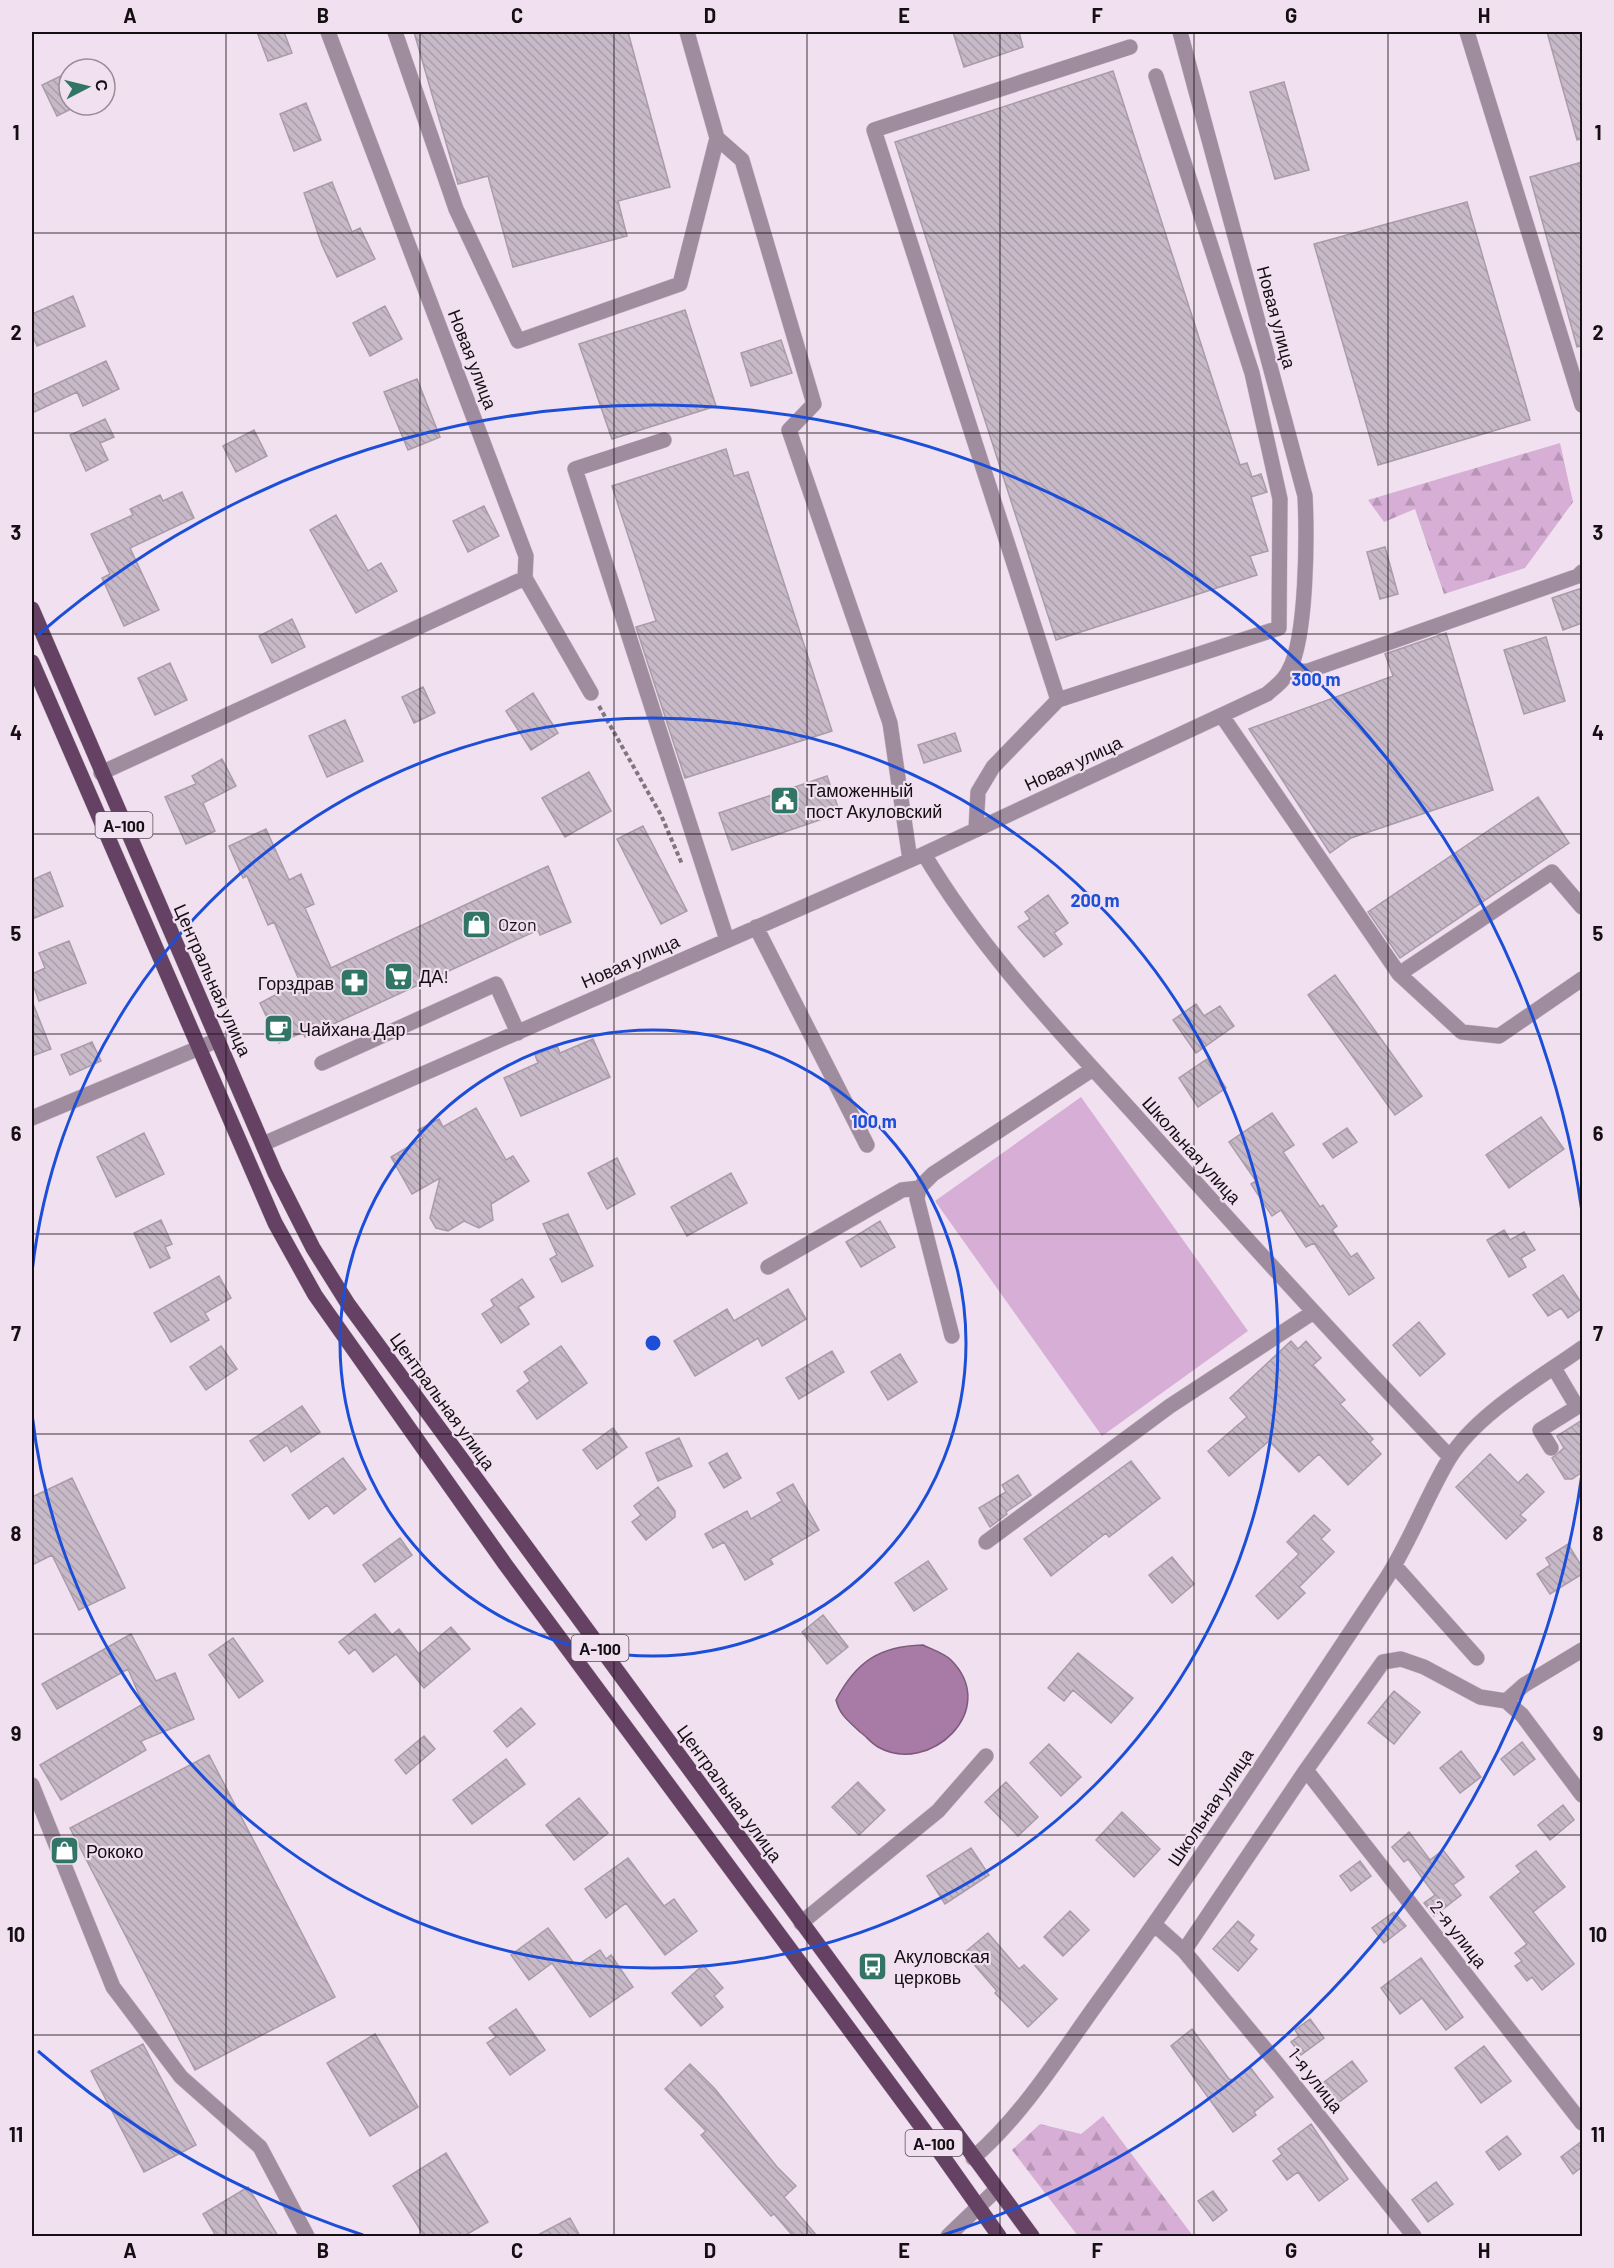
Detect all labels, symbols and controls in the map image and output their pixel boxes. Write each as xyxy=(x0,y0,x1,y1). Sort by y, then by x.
text: A xyxy=(123,3,137,27)
text: B xyxy=(317,3,329,27)
text: C xyxy=(511,3,523,27)
text: D xyxy=(704,3,716,27)
text: E xyxy=(898,3,910,27)
text: F xyxy=(1091,3,1103,27)
text: G xyxy=(1285,3,1297,27)
text: H xyxy=(1478,3,1490,27)
north arrow xyxy=(57,57,117,117)
text: С xyxy=(92,78,113,92)
text: 1 xyxy=(12,120,20,144)
text: 1 xyxy=(1594,120,1602,144)
street label: Новая улица xyxy=(1253,263,1301,372)
street label: Новая улица xyxy=(444,306,502,413)
text: 2 xyxy=(10,320,22,344)
text: 2 xyxy=(1592,320,1604,344)
text: 3 xyxy=(11,520,21,544)
text: 3 xyxy=(1593,520,1603,544)
text: 300 m xyxy=(1292,668,1340,690)
text: 4 xyxy=(10,720,22,744)
text: 4 xyxy=(1592,720,1604,744)
street label: Новая улица xyxy=(1021,730,1126,795)
place label: Таможенный пост Акуловский xyxy=(806,779,942,822)
public building icon: Таможенный пост Акуловский xyxy=(769,784,801,816)
road number: А-100 xyxy=(96,812,152,838)
text: 200 m xyxy=(1070,889,1120,911)
street label: Центральная улица xyxy=(170,901,257,1060)
shop icon: Ozon xyxy=(461,908,493,940)
place label: Ozon xyxy=(498,913,537,935)
text: 5 xyxy=(11,921,22,945)
text: 5 xyxy=(1593,921,1604,945)
street label: Новая улица xyxy=(577,929,683,992)
supermarket icon: ДА! xyxy=(382,960,414,992)
place label: ДА! xyxy=(419,965,449,987)
pharmacy icon: Горздрав xyxy=(339,967,371,999)
place label: Горздрав xyxy=(258,972,334,994)
cafe icon: Чайхана Дар xyxy=(262,1013,294,1045)
place label: Чайхана Дар xyxy=(299,1018,406,1040)
street label: Школьная улица xyxy=(1138,1092,1247,1209)
text: 100 m xyxy=(851,1110,897,1132)
text: 6 xyxy=(11,1121,22,1145)
text: 6 xyxy=(1593,1121,1604,1145)
text: 7 xyxy=(11,1321,21,1345)
text: 7 xyxy=(1593,1321,1603,1345)
street label: Центральная улица xyxy=(386,1328,501,1475)
centre of rings xyxy=(643,1333,663,1353)
text: 8 xyxy=(11,1521,22,1545)
text: 8 xyxy=(1593,1521,1604,1545)
road number: А-100 xyxy=(572,1635,628,1661)
street label: Центральная улица xyxy=(673,1720,788,1867)
text: 9 xyxy=(11,1721,21,1745)
text: 9 xyxy=(1593,1721,1603,1745)
street label: Школьная улица xyxy=(1163,1743,1258,1870)
shop icon: Рококо xyxy=(49,1835,81,1867)
place label: Рококо xyxy=(86,1840,143,1862)
street label: 2-я улица xyxy=(1426,1896,1493,1973)
text: 10 xyxy=(7,1922,25,1946)
text: 10 xyxy=(1589,1922,1607,1946)
place label: Акуловская церковь xyxy=(894,1945,990,1988)
bus stop icon: Акуловская церковь xyxy=(857,1950,889,1982)
street label: 1-я улица xyxy=(1284,2043,1349,2118)
text: 11 xyxy=(9,2122,23,2146)
text: 11 xyxy=(1591,2122,1605,2146)
road number: А-100 xyxy=(906,2130,962,2156)
text: A xyxy=(123,2238,137,2262)
text: B xyxy=(317,2238,329,2262)
text: C xyxy=(511,2238,523,2262)
text: D xyxy=(704,2238,716,2262)
text: E xyxy=(898,2238,910,2262)
text: F xyxy=(1091,2238,1103,2262)
text: G xyxy=(1285,2238,1297,2262)
text: H xyxy=(1478,2238,1490,2262)

